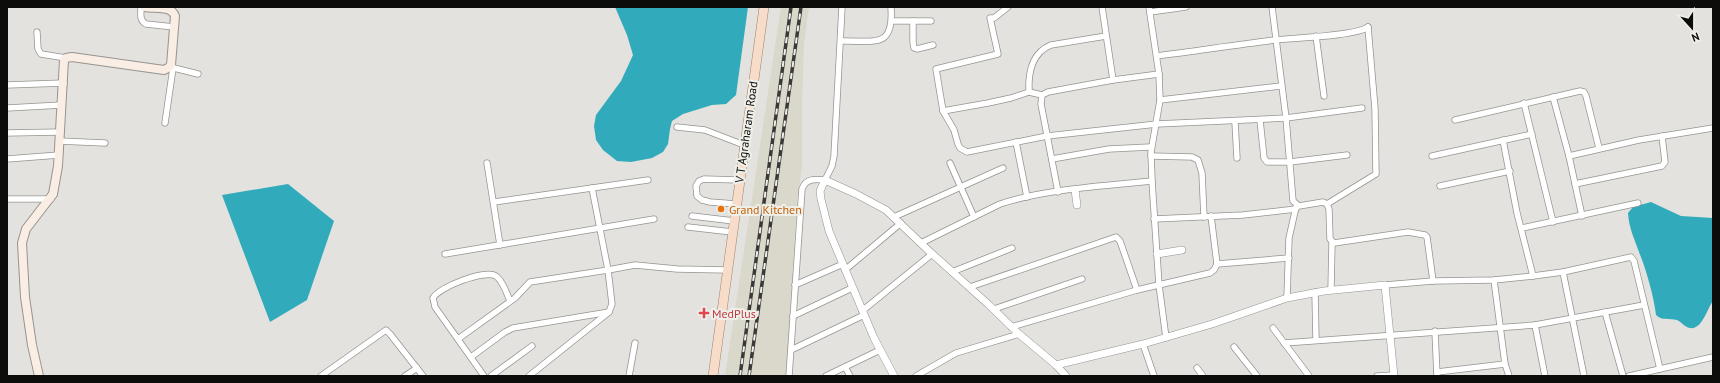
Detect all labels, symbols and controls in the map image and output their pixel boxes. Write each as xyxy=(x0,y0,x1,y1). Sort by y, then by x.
north arrow xyxy=(1672,8,1712,48)
text: N xyxy=(1690,30,1701,45)
street label: V T Agraharam Road xyxy=(731,80,761,185)
place label: Grand Kitchen xyxy=(729,202,802,217)
marker: Grand Kitchen xyxy=(716,204,726,214)
place label: MedPlus xyxy=(712,306,756,321)
marker: MedPlus xyxy=(699,308,709,318)

